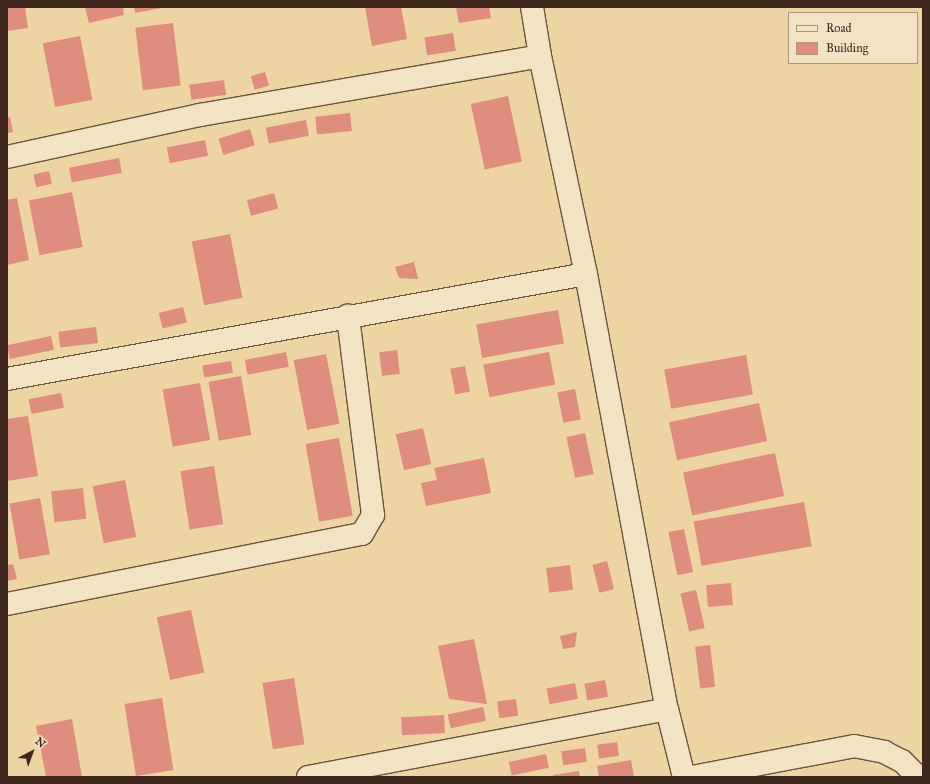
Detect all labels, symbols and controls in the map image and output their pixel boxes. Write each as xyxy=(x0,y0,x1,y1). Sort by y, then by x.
legend xyxy=(788,12,918,64)
text: Road xyxy=(826,21,852,35)
text: Building xyxy=(826,41,868,55)
north arrow xyxy=(12,732,52,772)
text: N xyxy=(32,735,48,751)

